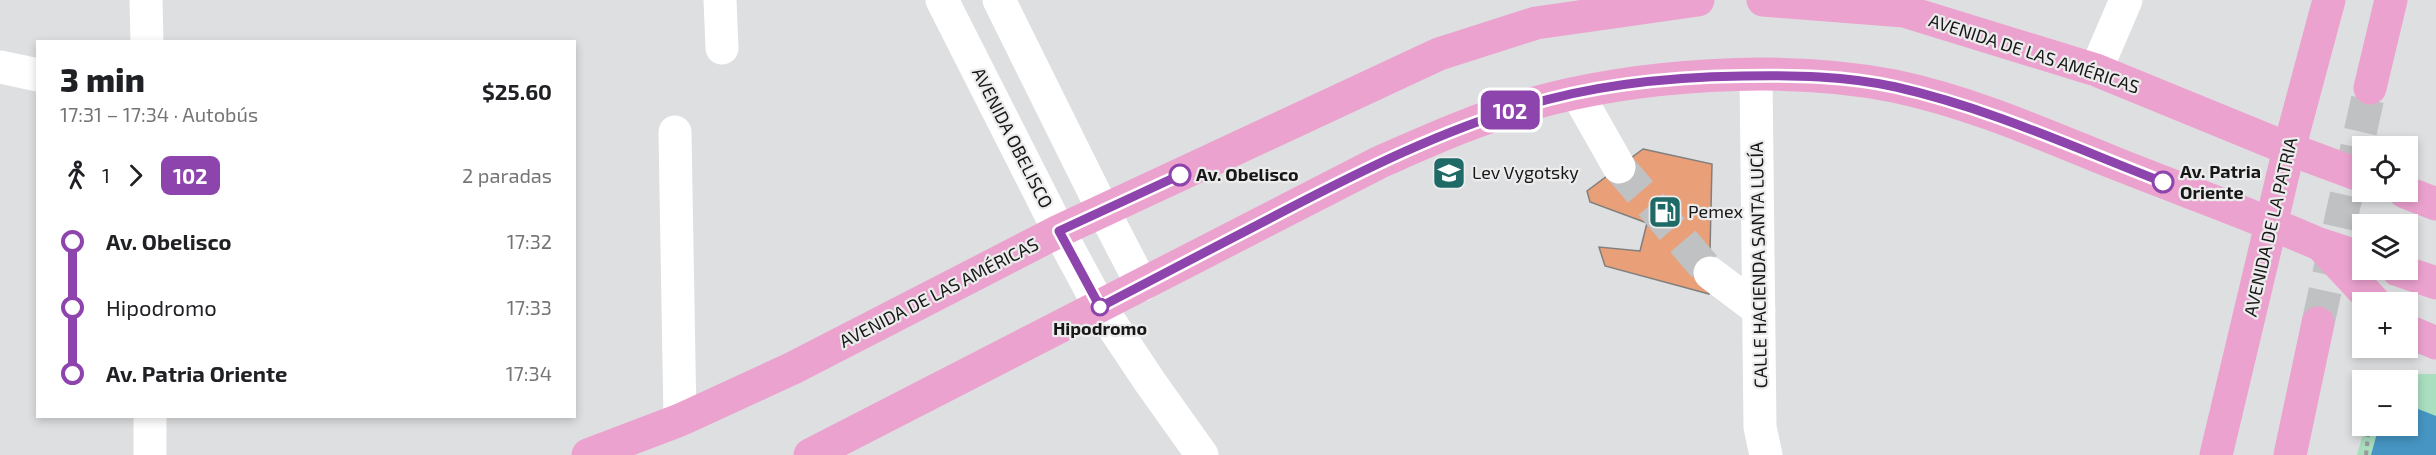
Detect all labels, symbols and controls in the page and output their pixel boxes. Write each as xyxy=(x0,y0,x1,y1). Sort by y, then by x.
street label: AVENIDA DE LAS AMÉRICAS xyxy=(1926,9,2142,98)
text: 3 min xyxy=(60,59,145,99)
street label: AVENIDA OBELISCO xyxy=(968,63,1058,212)
text: $25.60 xyxy=(482,78,552,104)
line badge: 102 xyxy=(1476,90,1544,130)
text: 102 xyxy=(1493,98,1527,123)
text: 17:31 – 17:34 · Autobús xyxy=(60,102,258,126)
street label: AVENIDA DE LA PATRIA xyxy=(2239,134,2302,319)
map controls xyxy=(2352,136,2418,436)
button: locate xyxy=(2352,136,2418,202)
street label: CALLE HACIENDA SANTA LUCÍA xyxy=(1745,141,1771,389)
school or university icon: Lev Vygotsky xyxy=(1431,155,1467,191)
icon: walk xyxy=(60,159,93,192)
icon: forward xyxy=(119,159,152,192)
place label: Av. Patria Oriente xyxy=(2180,160,2261,203)
place label: Lev Vygotsky xyxy=(1472,161,1579,183)
text: 1 xyxy=(102,163,110,187)
text: 102 xyxy=(173,163,208,188)
text: 2 paradas xyxy=(462,163,552,187)
place label: Av. Obelisco xyxy=(1196,163,1299,185)
marker: Av. Obelisco xyxy=(1169,164,1191,186)
marker: Av. Patria Oriente xyxy=(2152,171,2174,193)
fuel station icon: Pemex xyxy=(1647,194,1683,230)
place label: Pemex xyxy=(1688,200,1744,222)
button: layers xyxy=(2352,214,2418,280)
text: Av. Obelisco xyxy=(106,228,231,254)
text: 17:32 xyxy=(507,229,552,253)
street label: AVENIDA DE LAS AMÉRICAS xyxy=(835,232,1042,352)
button: + xyxy=(2352,292,2418,358)
text: Hipodromo xyxy=(106,294,217,320)
text: 17:33 xyxy=(507,295,552,319)
marker: Hipodromo xyxy=(1091,298,1109,316)
place label: Hipodromo xyxy=(1053,317,1147,339)
text: Av. Patria Oriente xyxy=(106,360,287,386)
text: 17:34 xyxy=(506,361,552,385)
button: − xyxy=(2352,370,2418,436)

